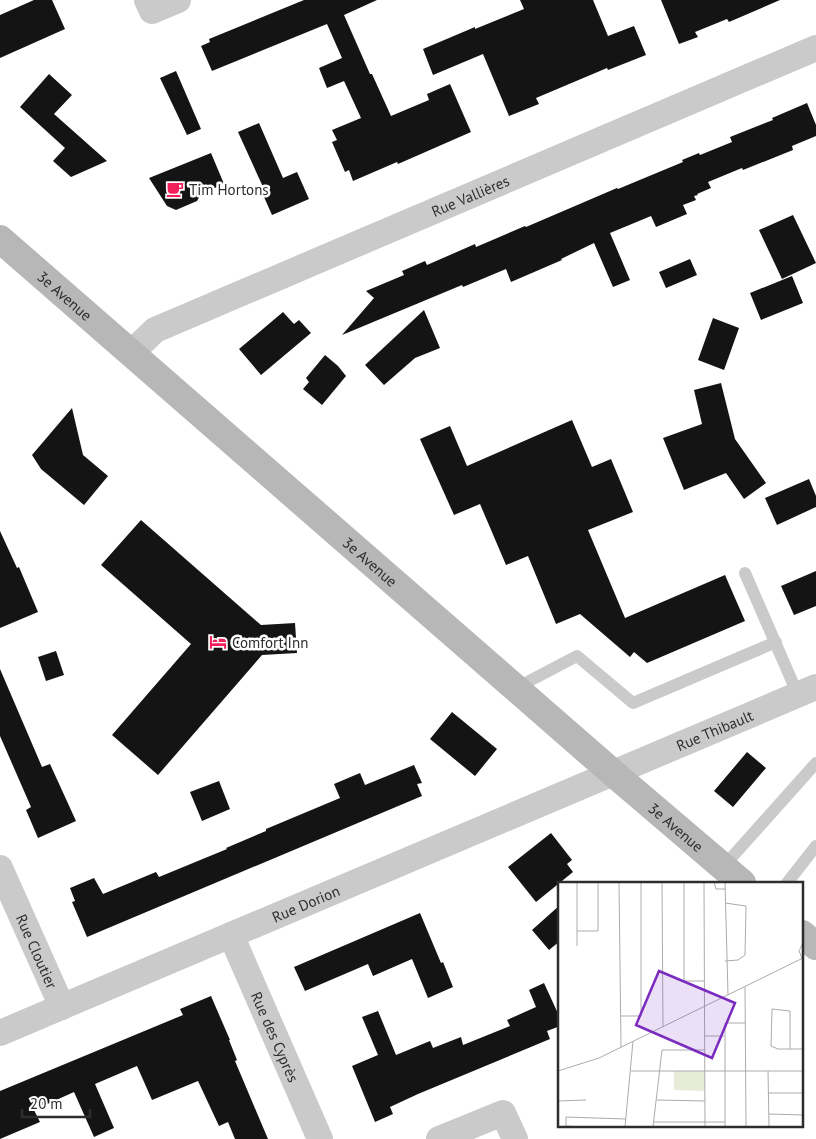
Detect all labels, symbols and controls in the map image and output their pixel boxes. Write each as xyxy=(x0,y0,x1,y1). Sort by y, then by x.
street label: Rue Vallières xyxy=(428,171,512,220)
cafe icon: Tim Hortons xyxy=(165,179,185,199)
place label: Tim Hortons xyxy=(189,180,269,199)
street label: 3e Avenue xyxy=(34,267,96,324)
street label: 3e Avenue xyxy=(339,533,401,590)
hotel icon: Comfort Inn xyxy=(208,632,228,652)
place label: Comfort Inn xyxy=(232,633,308,652)
street label: Rue Thibault xyxy=(673,705,756,755)
street label: 3e Avenue xyxy=(645,798,708,856)
street label: Rue Dorion xyxy=(269,881,342,926)
inset map xyxy=(558,882,804,1126)
street label: Rue Cloutier xyxy=(12,911,62,991)
street label: Rue des Cyprès xyxy=(247,989,303,1085)
scale bar xyxy=(22,1086,90,1118)
text: 20 m xyxy=(30,1094,63,1113)

